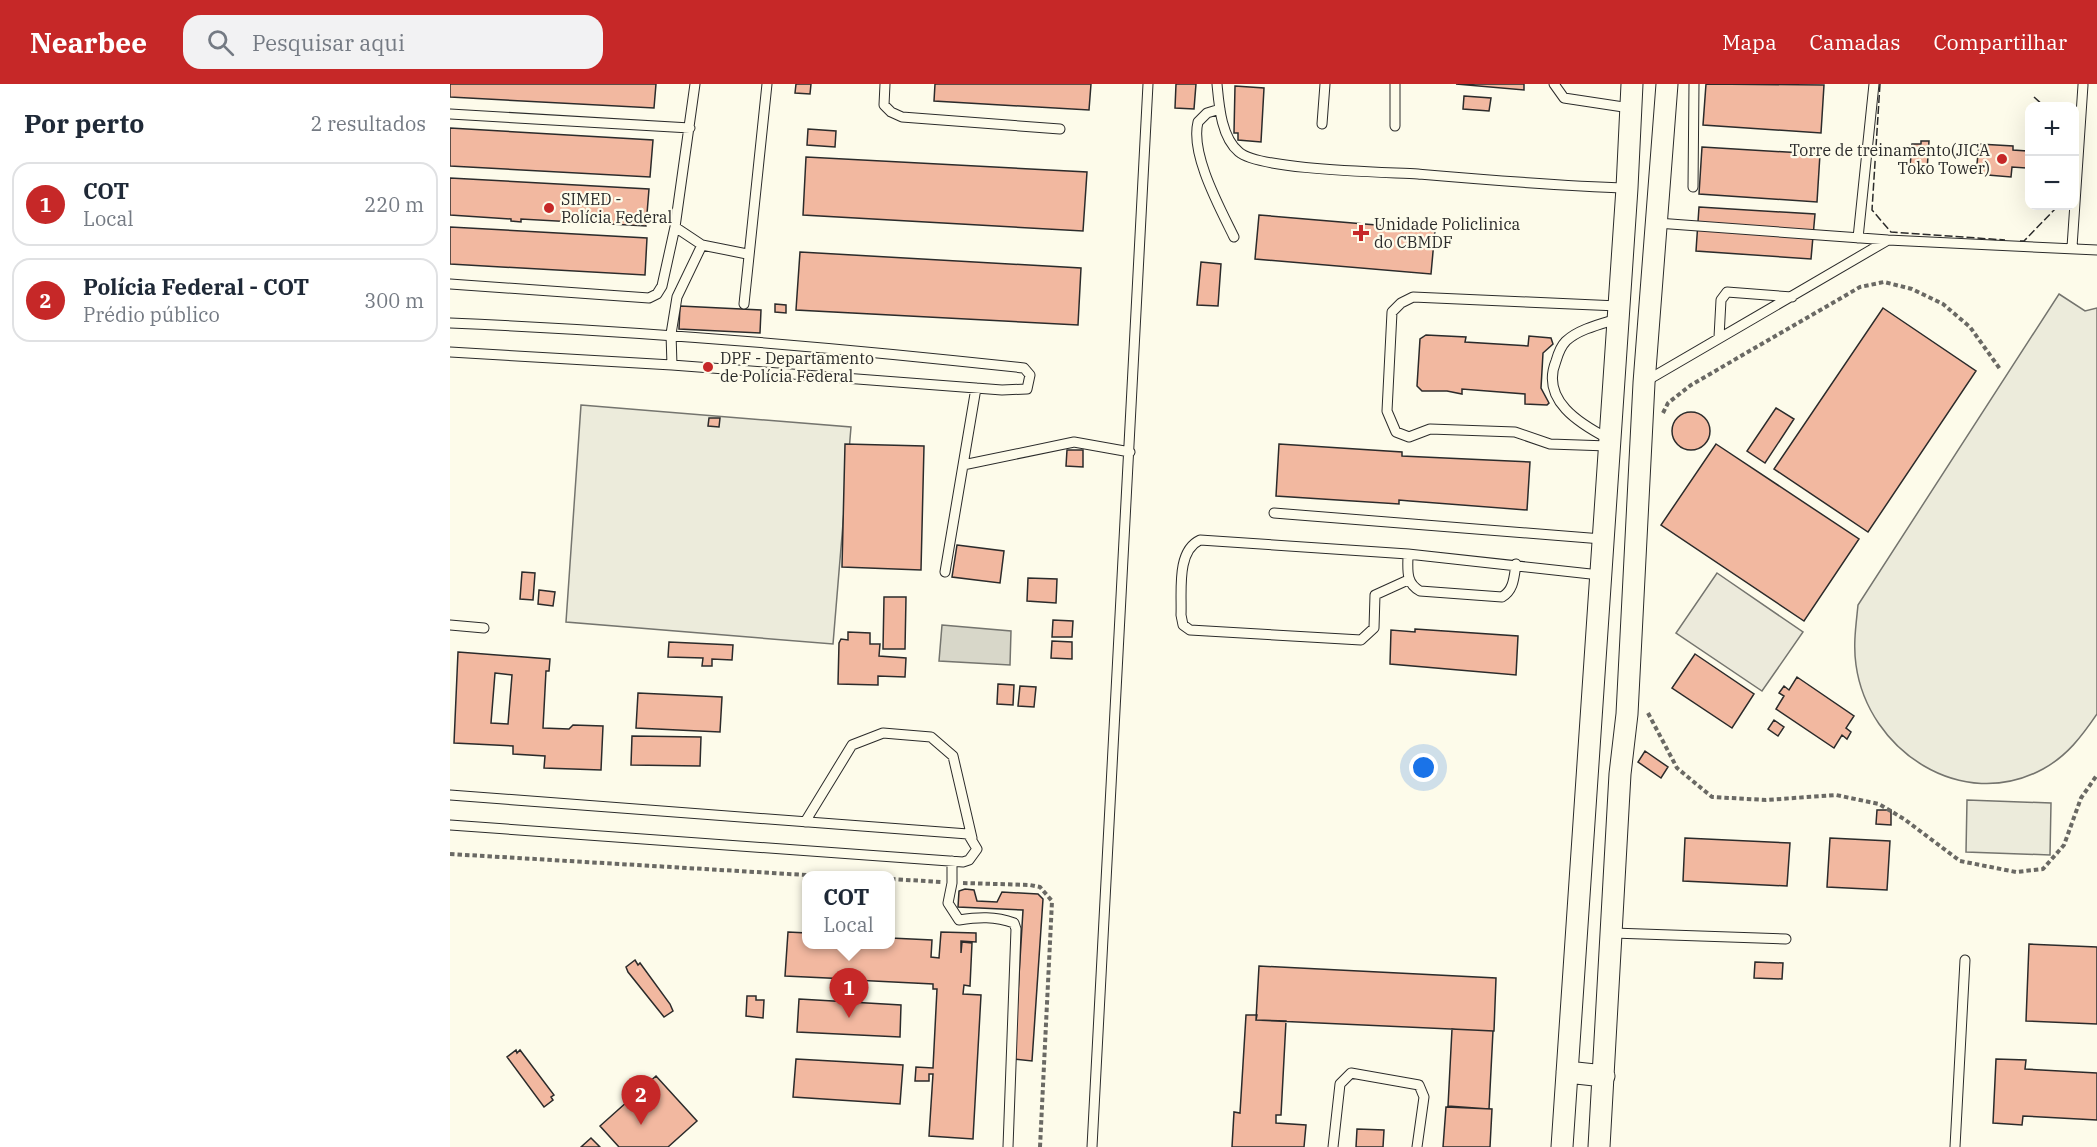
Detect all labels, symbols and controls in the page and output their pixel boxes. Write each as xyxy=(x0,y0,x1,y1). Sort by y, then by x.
search box xyxy=(183,15,603,69)
text: Nearbee xyxy=(30,24,147,61)
icon: search xyxy=(204,26,237,59)
text: Pesquisar aqui xyxy=(252,28,405,57)
text: Mapa xyxy=(1722,28,1777,56)
text: Camadas xyxy=(1810,28,1900,56)
text: Compartilhar xyxy=(1933,28,2067,56)
map controls xyxy=(2025,102,2079,210)
button: + xyxy=(2025,102,2079,156)
text: Por perto xyxy=(24,106,144,140)
text: 2 resultados xyxy=(310,110,426,137)
place label: Torre de treinamento(JICA Toko Tower) xyxy=(1790,140,1990,178)
marker: Torre de treinamento(JICA Toko Tower) xyxy=(1995,152,2009,166)
button: − xyxy=(2025,156,2079,210)
text: COT xyxy=(83,176,129,205)
place label: SIMED - Polícia Federal xyxy=(561,189,673,227)
text: 1 xyxy=(40,191,52,218)
text: 220 m xyxy=(364,191,424,218)
marker: SIMED - Polícia Federal xyxy=(542,201,556,215)
text: Local xyxy=(83,205,134,232)
place label: Unidade Policlinica do CBMDF xyxy=(1374,214,1521,252)
marker: Unidade Policlinica do CBMDF xyxy=(1352,224,1370,242)
text: Polícia Federal - COT xyxy=(83,272,309,301)
text: 2 xyxy=(40,287,52,314)
text: 300 m xyxy=(364,287,424,314)
text: Prédio público xyxy=(83,301,220,328)
place label: DPF - Departamento de Polícia Federal xyxy=(720,348,874,386)
marker: DPF - Departamento de Polícia Federal xyxy=(701,360,715,374)
your location xyxy=(1409,753,1438,782)
popup xyxy=(802,871,895,949)
text: COT xyxy=(823,882,869,911)
text: Local xyxy=(823,911,874,938)
pin: 1 xyxy=(830,968,868,1018)
pin: 2 xyxy=(622,1076,660,1125)

